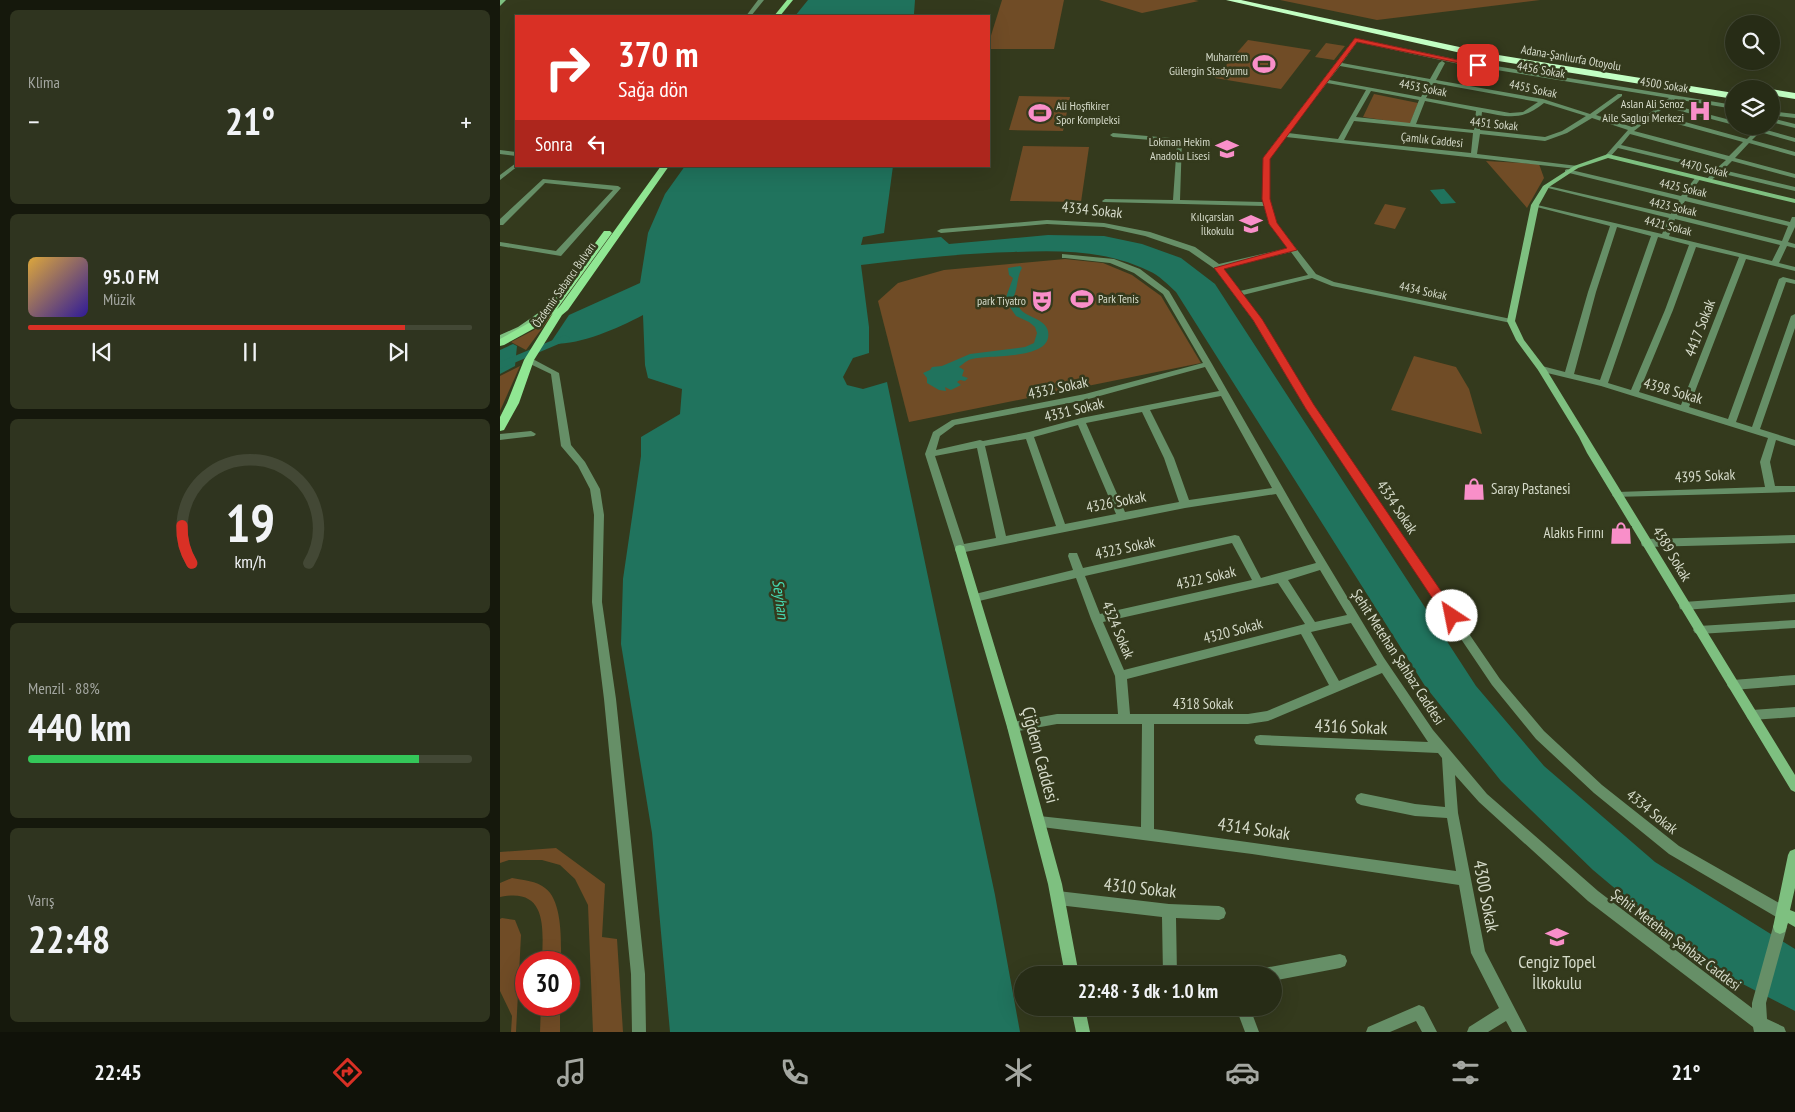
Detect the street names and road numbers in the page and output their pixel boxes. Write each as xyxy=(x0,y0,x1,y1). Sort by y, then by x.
street label: Adana-Şanlıurfa Otoyolu xyxy=(1520,41,1622,74)
street label: 4456 Sokak xyxy=(1516,58,1567,81)
street label: 4500 Sokak xyxy=(1639,73,1690,96)
street label: 4453 Sokak xyxy=(1398,76,1449,100)
street label: 4455 Sokak xyxy=(1508,76,1559,101)
street label: 4451 Sokak xyxy=(1469,114,1519,134)
street label: Çamlık Caddesi xyxy=(1400,129,1464,150)
street label: 4470 Sokak xyxy=(1679,155,1730,180)
street label: 4425 Sokak xyxy=(1658,175,1709,200)
street label: 4423 Sokak xyxy=(1648,194,1699,219)
street label: 4334 Sokak xyxy=(1061,197,1123,222)
street label: 4421 Sokak xyxy=(1643,212,1694,239)
street label: Özdemir Sabancı Bulvarı xyxy=(529,239,599,330)
street label: 4434 Sokak xyxy=(1398,278,1449,303)
street label: 4417 Sokak xyxy=(1680,296,1719,359)
street label: 4332 Sokak xyxy=(1026,372,1090,403)
street label: 4398 Sokak xyxy=(1641,373,1705,408)
street label: 4331 Sokak xyxy=(1042,393,1106,426)
street label: 4395 Sokak xyxy=(1674,464,1736,487)
street label: 4334 Sokak xyxy=(1373,476,1422,537)
street label: 4326 Sokak xyxy=(1084,486,1148,517)
street label: 4389 Sokak xyxy=(1649,523,1696,585)
street label: 4323 Sokak xyxy=(1093,532,1157,563)
street label: 4322 Sokak xyxy=(1174,561,1238,594)
street label: Şehit Metehan Şahbaz Caddesi xyxy=(1347,585,1449,728)
street label: 4324 Sokak xyxy=(1098,598,1139,662)
street label: 4320 Sokak xyxy=(1201,613,1265,648)
street label: 4318 Sokak xyxy=(1173,694,1234,713)
street label: Çiğdem Caddesi xyxy=(1017,704,1064,806)
street label: 4316 Sokak xyxy=(1314,714,1388,739)
street label: 4334 Sokak xyxy=(1623,785,1682,838)
street label: 4314 Sokak xyxy=(1216,812,1292,845)
street label: 4300 Sokak xyxy=(1468,858,1505,934)
street label: 4310 Sokak xyxy=(1103,872,1177,903)
street label: Şehit Metehan Şahbaz Caddesi xyxy=(1607,884,1745,995)

